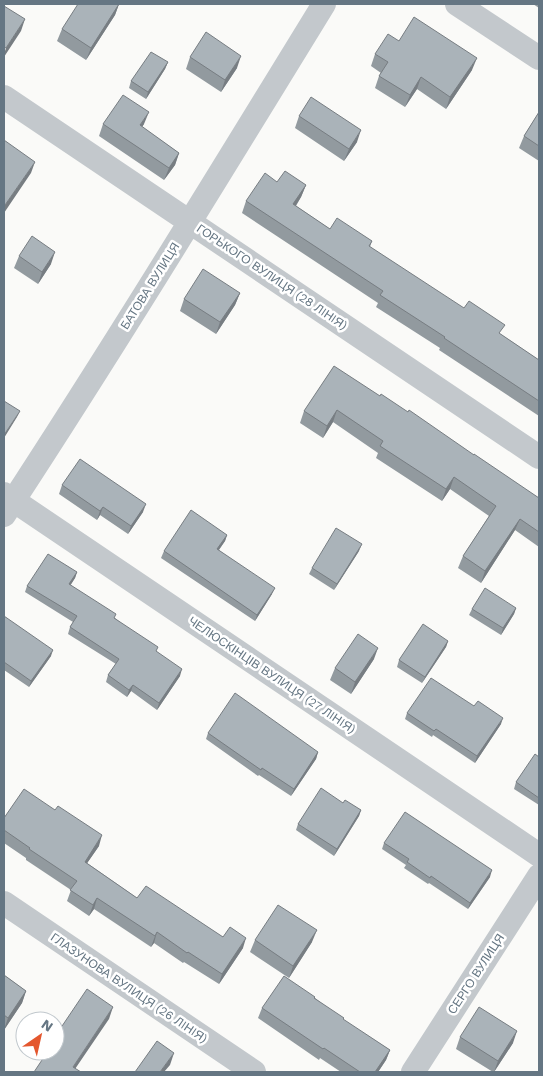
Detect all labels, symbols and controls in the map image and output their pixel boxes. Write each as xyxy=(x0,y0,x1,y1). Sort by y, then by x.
street label: ГОРЬКОГО ВУЛИЦЯ (28 ЛIНIЯ) xyxy=(194,221,350,333)
street label: БАТОВА ВУЛИЦЯ xyxy=(118,240,182,332)
street label: ЧЕЛЮСКІНЦІВ ВУЛИЦЯ (27 ЛIНIЯ) xyxy=(186,614,358,736)
street label: ГЛАЗУНОВА ВУЛИЦЯ (26 ЛIНIЯ) xyxy=(48,930,210,1046)
street label: СЕРГО ВУЛИЦЯ xyxy=(445,931,507,1017)
north arrow xyxy=(15,1011,65,1061)
text: N xyxy=(38,1016,56,1035)

